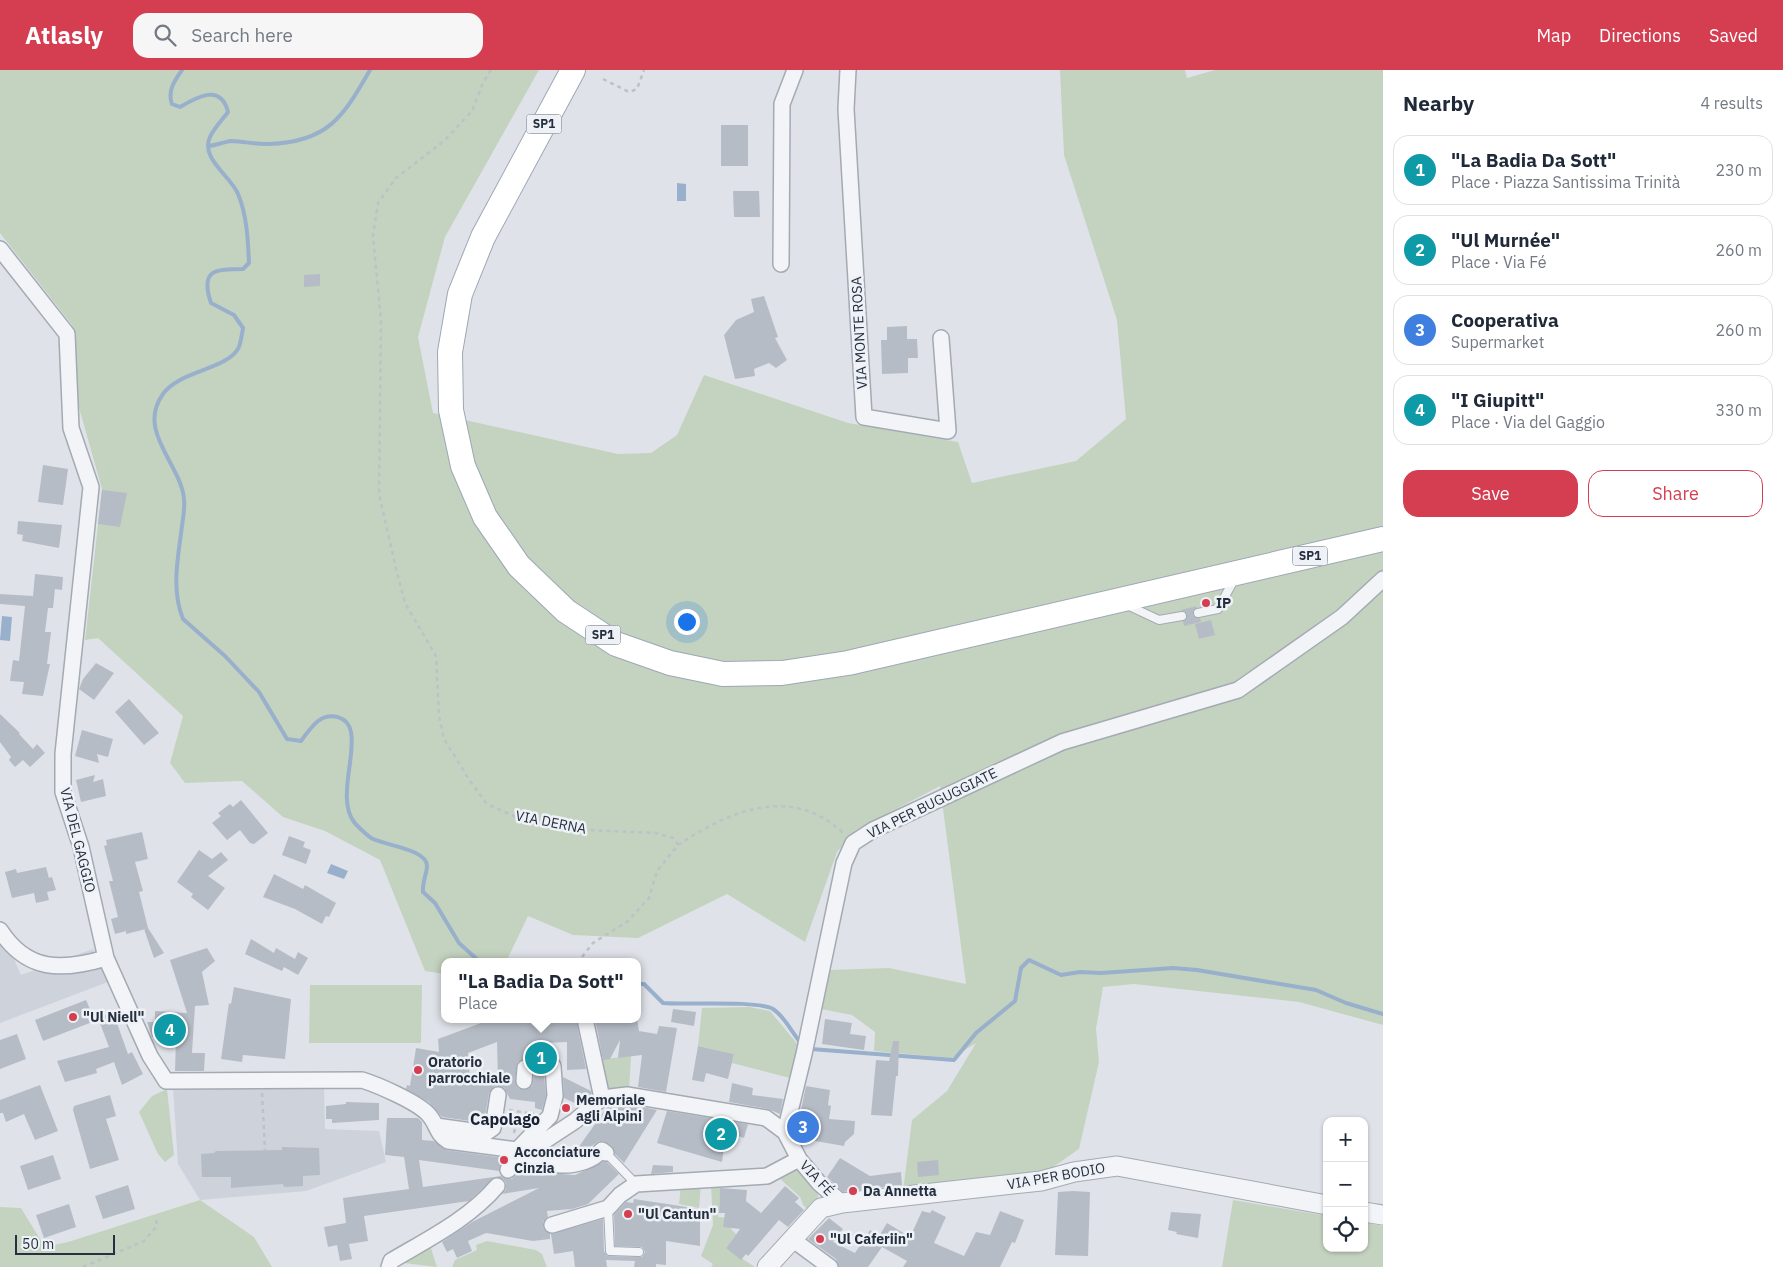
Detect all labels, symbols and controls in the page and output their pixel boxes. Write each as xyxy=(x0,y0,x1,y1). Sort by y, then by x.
search box xyxy=(133,13,483,58)
text: Atlasly xyxy=(25,19,103,51)
icon: search xyxy=(151,21,179,49)
text: Search here xyxy=(191,23,293,47)
text: Map xyxy=(1536,24,1571,47)
text: Directions xyxy=(1599,24,1681,47)
text: Saved xyxy=(1709,24,1758,47)
text: Nearby xyxy=(1403,89,1474,117)
text: 4 results xyxy=(1700,93,1763,113)
road number: SP1 xyxy=(526,114,562,134)
text: "La Badia Da Sott" xyxy=(1451,148,1616,172)
text: 1 xyxy=(1415,160,1425,180)
text: 230 m xyxy=(1715,160,1762,180)
text: Place · Piazza Santissima Trinità xyxy=(1451,172,1680,192)
text: "Ul Murnée" xyxy=(1451,228,1560,252)
text: 2 xyxy=(1415,240,1425,260)
text: 260 m xyxy=(1715,240,1762,260)
text: Place · Via Fé xyxy=(1451,252,1547,272)
street label: VIA MONTE ROSA xyxy=(847,276,871,390)
text: Cooperativa xyxy=(1451,308,1559,332)
text: 3 xyxy=(1415,320,1425,340)
text: 260 m xyxy=(1715,320,1762,340)
text: Supermarket xyxy=(1451,332,1544,352)
text: "I Giupitt" xyxy=(1451,388,1544,412)
text: 4 xyxy=(1415,400,1425,420)
text: 330 m xyxy=(1715,400,1762,420)
text: Place · Via del Gaggio xyxy=(1451,412,1605,432)
button: Save xyxy=(1403,470,1578,517)
button: Share xyxy=(1588,470,1763,517)
road number: SP1 xyxy=(1292,546,1328,566)
place label: IP xyxy=(1216,594,1231,612)
marker: IP xyxy=(1200,597,1212,609)
your location xyxy=(674,609,700,635)
road number: SP1 xyxy=(586,626,620,644)
street label: VIA PER BUGUGGIATE xyxy=(864,764,1000,842)
street label: VIA DEL GAGGIO xyxy=(56,786,100,895)
street label: VIA DERNA xyxy=(514,806,588,838)
popup xyxy=(441,958,641,1023)
text: "La Badia Da Sott" xyxy=(458,969,624,993)
text: Place xyxy=(458,993,498,1013)
place label: "Ul Niell" xyxy=(83,1008,144,1026)
marker: "Ul Niell" xyxy=(67,1011,79,1023)
pin: 4 xyxy=(154,1011,186,1049)
pin: 1 xyxy=(525,1039,557,1077)
place label: Oratorio parrocchiale xyxy=(428,1053,511,1087)
marker: Oratorio parrocchiale xyxy=(412,1064,424,1076)
place label: Memoriale agli Alpini xyxy=(576,1091,646,1125)
marker: Memoriale agli Alpini xyxy=(560,1102,572,1114)
pin: 3 xyxy=(787,1108,819,1146)
district label: Capolago xyxy=(470,1109,540,1129)
pin: 2 xyxy=(705,1115,737,1153)
map controls xyxy=(1323,1117,1368,1252)
button: + xyxy=(1323,1117,1368,1162)
place label: Acconciature Cinzia xyxy=(514,1143,601,1177)
marker: Acconciature Cinzia xyxy=(498,1154,510,1166)
street label: VIA FÉ xyxy=(796,1156,839,1200)
street label: VIA PER BODIO xyxy=(1006,1159,1107,1193)
button: − xyxy=(1323,1162,1368,1207)
place label: Da Annetta xyxy=(863,1182,937,1200)
marker: Da Annetta xyxy=(847,1185,859,1197)
place label: "Ul Cantun" xyxy=(638,1205,716,1223)
button: locate xyxy=(1323,1207,1368,1252)
marker: "Ul Cantun" xyxy=(622,1208,634,1220)
place label: "Ul Caferiin" xyxy=(830,1230,913,1248)
scale bar xyxy=(15,1232,115,1255)
marker: "Ul Caferiin" xyxy=(814,1233,826,1245)
text: 50 m xyxy=(22,1235,54,1253)

